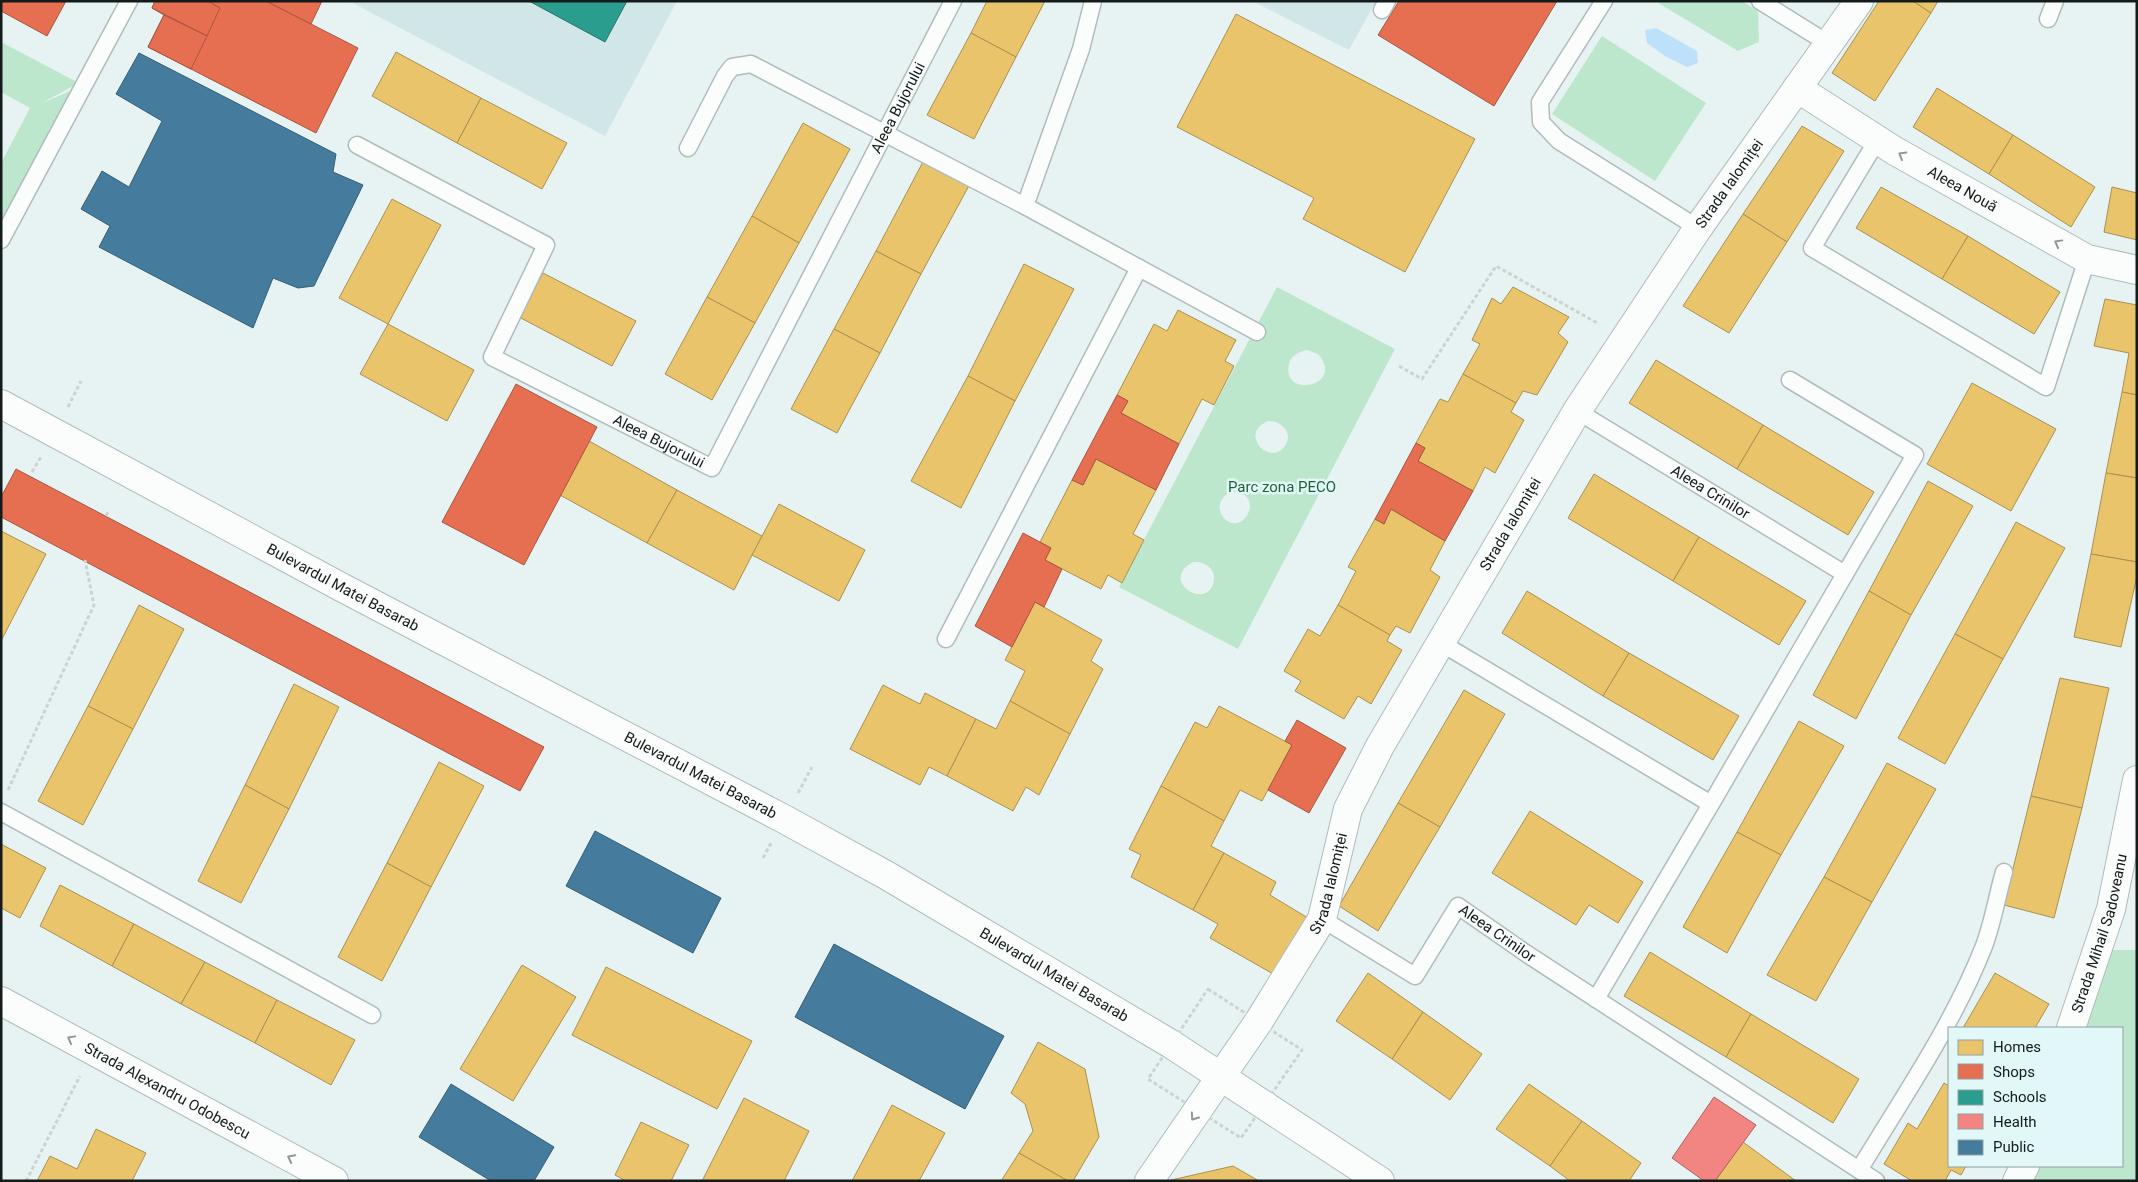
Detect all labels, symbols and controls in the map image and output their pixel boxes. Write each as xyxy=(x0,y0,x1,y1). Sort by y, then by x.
street label: Aleea Bujorului xyxy=(867,59,929,156)
street label: Strada Ialomiței xyxy=(1692,136,1767,232)
one-way arrow xyxy=(1898,151,1907,161)
street label: Aleea Nouă xyxy=(1925,162,2001,216)
one-way arrow xyxy=(2055,239,2064,249)
street label: Aleea Bujorului xyxy=(610,411,708,472)
street label: Aleea Crinilor xyxy=(1668,461,1753,523)
street label: Strada Ialomiței xyxy=(1476,474,1545,574)
park label: Parc zona PECO xyxy=(1228,478,1336,496)
street label: Bulevardul Matei Basarab xyxy=(264,540,422,635)
street label: Bulevardul Matei Basarab xyxy=(621,728,780,823)
street label: Strada Ialomiței xyxy=(1306,831,1351,938)
street label: Strada Mihail Sadoveanu xyxy=(2068,852,2131,1015)
street label: Aleea Crinilor xyxy=(1456,900,1539,966)
street label: Bulevardul Matei Basarab xyxy=(976,924,1132,1026)
legend xyxy=(1948,1027,2123,1167)
one-way arrow xyxy=(67,1035,76,1045)
text: Homes xyxy=(1993,1038,2041,1056)
street label: Strada Alexandru Odobescu xyxy=(81,1039,253,1143)
text: Shops xyxy=(1993,1063,2035,1081)
text: Schools xyxy=(1993,1088,2047,1106)
one-way arrow xyxy=(1191,1111,1200,1121)
text: Health xyxy=(1993,1113,2037,1131)
text: Public xyxy=(1993,1138,2034,1156)
one-way arrow xyxy=(287,1154,296,1164)

